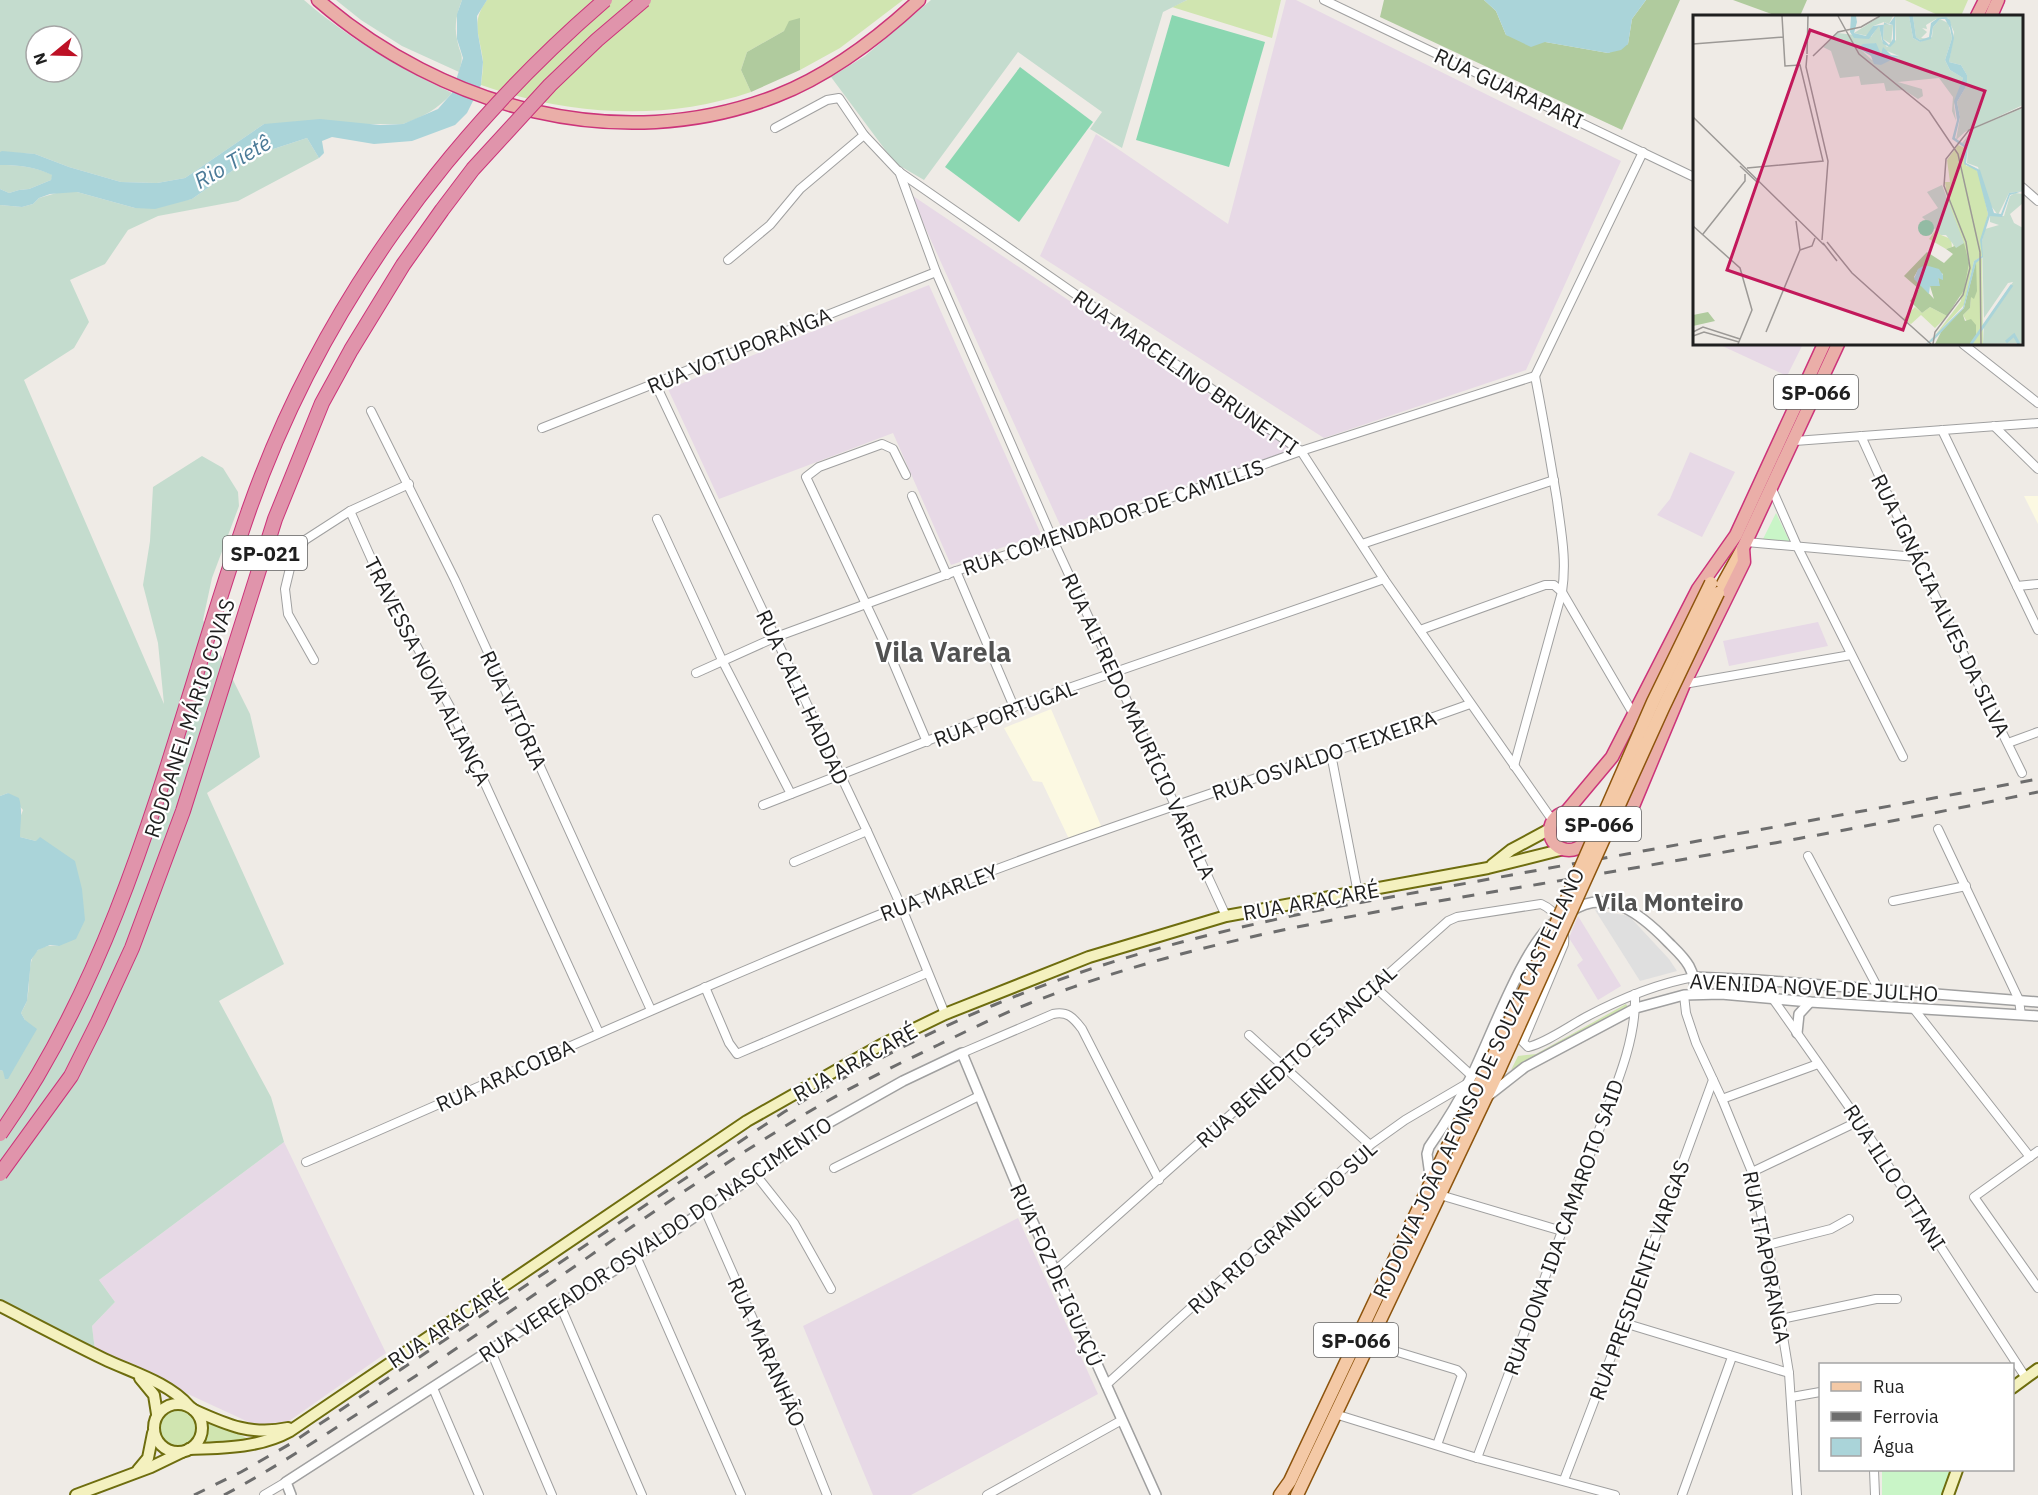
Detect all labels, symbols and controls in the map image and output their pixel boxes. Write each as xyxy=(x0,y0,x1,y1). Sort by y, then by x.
inset map xyxy=(1693,15,2023,345)
north arrow xyxy=(24,24,84,84)
street label: RUA GUARAPARI xyxy=(1430,41,1588,135)
text: N xyxy=(28,50,51,68)
water label: Rio Tietê xyxy=(188,127,276,195)
street label: RUA MARCELINO BRUNETTI xyxy=(1068,283,1304,461)
street label: RUA VOTUPORANGA xyxy=(643,300,835,400)
road number: SP-066 xyxy=(1774,375,1858,409)
street label: RUA COMENDADOR DE CAMILLIS xyxy=(959,452,1267,582)
street label: RUA IGNÁCIA ALVES DA SILVA xyxy=(1865,469,2017,741)
road number: SP-021 xyxy=(223,536,307,570)
street label: TRAVESSA NOVA ALIANÇA xyxy=(358,552,498,790)
street label: RUA ALFREDO MAURÍCIO VARELLA xyxy=(1056,569,1222,883)
street label: RODOANEL MÁRIO COVAS xyxy=(137,595,241,841)
street label: RUA CALIL HADDAD xyxy=(750,605,856,789)
district label: Vila Varela xyxy=(875,634,1011,669)
street label: RUA VITÓRIA xyxy=(474,646,554,774)
street label: RUA PORTUGAL xyxy=(930,673,1080,753)
street label: RUA OSVALDO TEIXEIRA xyxy=(1208,703,1440,807)
road number: SP-066 xyxy=(1557,807,1641,841)
street label: RUA MARLEY xyxy=(876,856,1003,927)
street label: RODOVIA JOÃO AFONSO DE SOUZA CASTELLANO xyxy=(1366,863,1590,1303)
street label: RUA ARACARÉ xyxy=(1241,875,1381,927)
district label: Vila Monteiro xyxy=(1594,886,1744,918)
street label: RUA BENEDITO ESTANCIAL xyxy=(1190,958,1402,1154)
street label: AVENIDA NOVE DE JULHO xyxy=(1689,967,1939,1007)
street label: RUA ARACARÉ xyxy=(788,1016,922,1108)
street label: RUA ARACOIBA xyxy=(431,1032,579,1118)
street label: RUA DONA IDA CAMAROTO SAID xyxy=(1496,1075,1630,1379)
street label: RUA ILLO OTTANI xyxy=(1837,1099,1953,1255)
street label: RUA VEREADOR OSVALDO DO NASCIMENTO xyxy=(473,1110,837,1368)
street label: RUA RIO GRANDE DO SUL xyxy=(1181,1134,1383,1320)
street label: RUA PRESIDENTE VARGAS xyxy=(1582,1156,1696,1404)
street label: RUA ITAPORANGA xyxy=(1737,1168,1797,1346)
street label: RUA FOZ DE IGUAÇÚ xyxy=(1004,1179,1110,1371)
street label: RUA MARANHÃO xyxy=(722,1273,812,1431)
street label: RUA ARACARÉ xyxy=(382,1274,512,1374)
road number: SP-066 xyxy=(1314,1323,1398,1357)
legend xyxy=(1819,1363,2014,1471)
text: Rua xyxy=(1873,1375,1905,1398)
text: Ferrovia xyxy=(1873,1405,1939,1428)
text: Água xyxy=(1873,1435,1914,1458)

